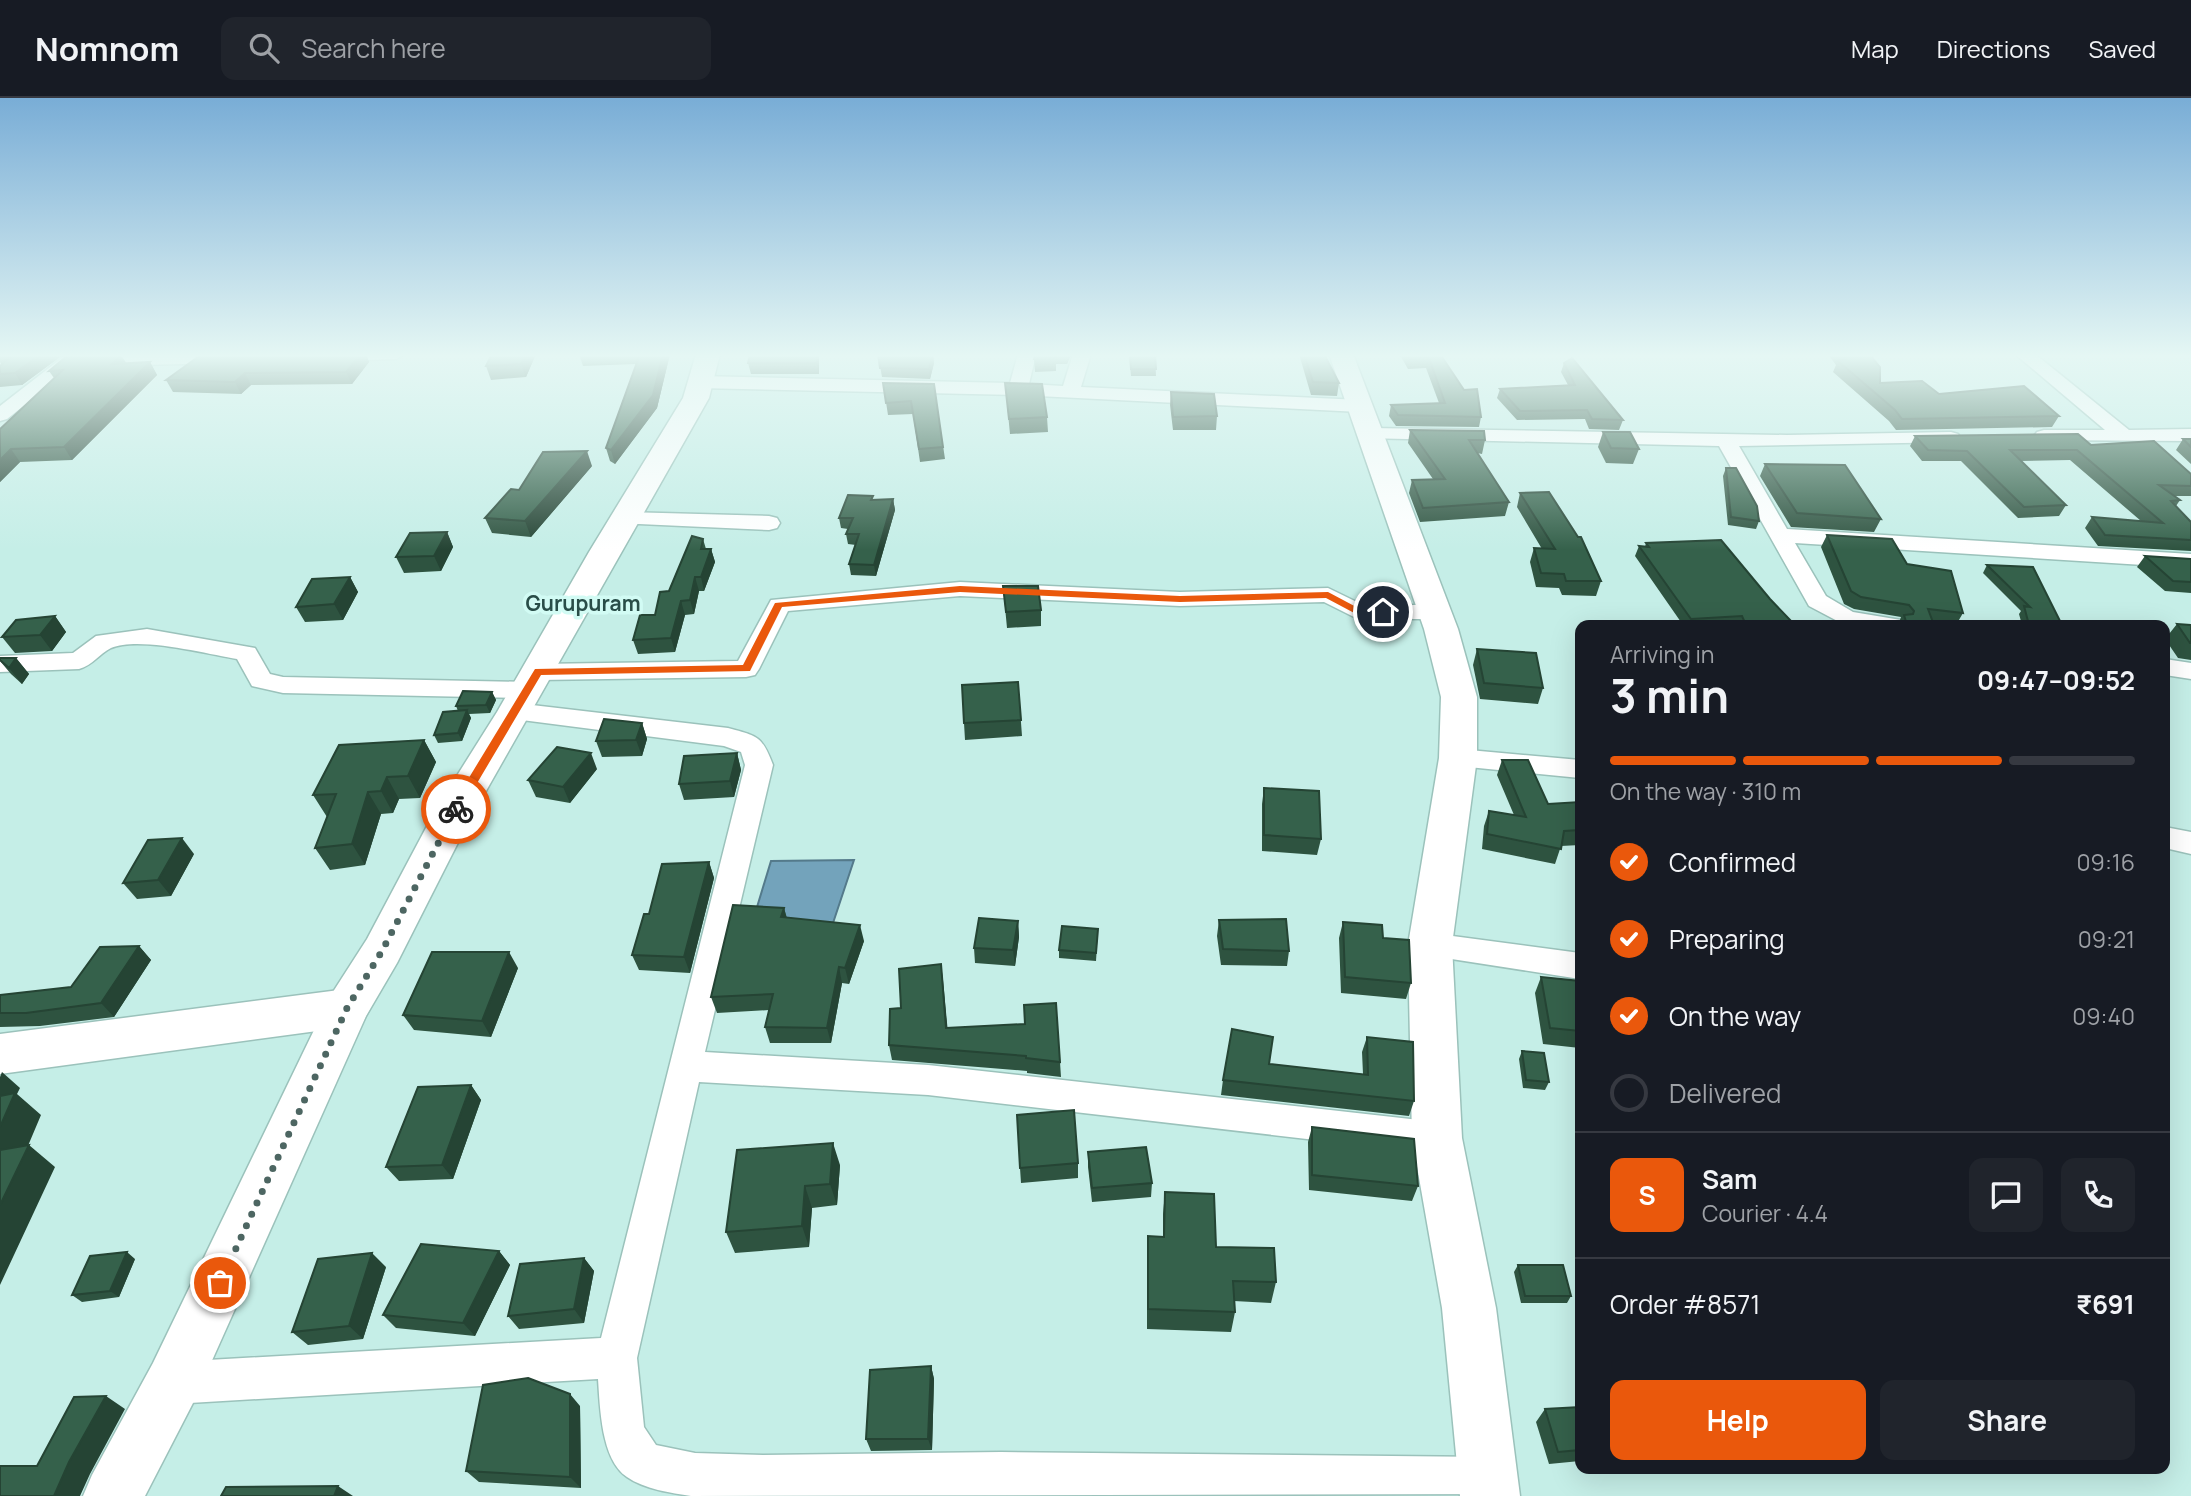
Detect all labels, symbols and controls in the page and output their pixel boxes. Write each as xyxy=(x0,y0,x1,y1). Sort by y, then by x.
search box xyxy=(221,17,711,80)
text: Nomnom xyxy=(35,26,179,71)
icon: search xyxy=(245,29,283,67)
text: Search here xyxy=(301,30,446,66)
text: Map xyxy=(1851,32,1899,65)
text: Directions xyxy=(1937,32,2050,65)
text: Saved xyxy=(2088,32,2156,65)
pin xyxy=(1353,582,1413,642)
district label: Gurupuram xyxy=(525,589,641,617)
icon: home xyxy=(1364,593,1402,631)
text: Arriving in xyxy=(1610,638,1715,670)
text: 09:47–09:52 xyxy=(1977,662,2135,698)
text: 3 min xyxy=(1610,664,1729,727)
courier xyxy=(421,774,491,844)
text: On the way · 310 m xyxy=(1610,775,1801,807)
icon: bike xyxy=(437,790,475,828)
icon: check xyxy=(1610,843,1648,881)
text: Confirmed xyxy=(1669,844,1796,880)
text: 09:16 xyxy=(2077,846,2135,878)
icon: check xyxy=(1610,920,1648,958)
text: Preparing xyxy=(1669,921,1785,957)
text: 09:21 xyxy=(2078,923,2135,955)
icon: check xyxy=(1610,997,1648,1035)
text: On the way xyxy=(1669,998,1801,1034)
text: 09:40 xyxy=(2072,1000,2135,1032)
text: Delivered xyxy=(1669,1075,1781,1111)
button: chat xyxy=(1969,1158,2043,1232)
button: phone xyxy=(2061,1158,2135,1232)
text: Sam xyxy=(1702,1161,1757,1197)
text: S xyxy=(1638,1177,1656,1213)
text: Courier · 4.4 xyxy=(1702,1197,1828,1229)
pin xyxy=(190,1253,250,1313)
icon: bag xyxy=(201,1264,239,1302)
text: Order #8571 xyxy=(1610,1286,1760,1322)
text: ₹691 xyxy=(2076,1286,2135,1322)
button: Help xyxy=(1610,1380,1866,1460)
button: Share xyxy=(1880,1380,2135,1460)

